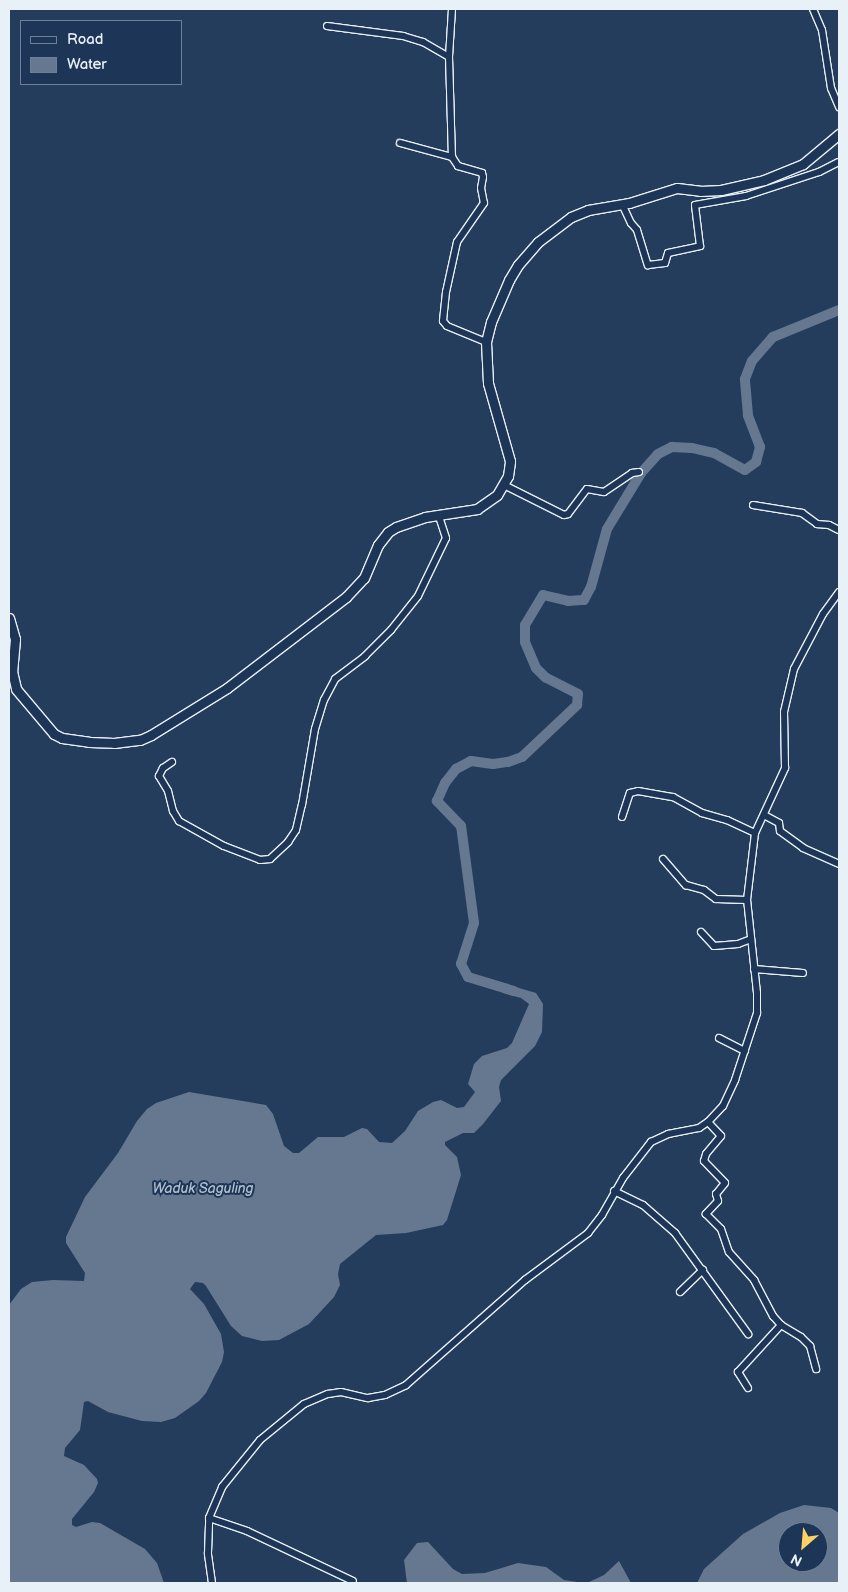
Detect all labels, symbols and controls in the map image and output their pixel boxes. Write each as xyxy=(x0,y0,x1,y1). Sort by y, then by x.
legend xyxy=(20,20,182,85)
text: Road xyxy=(67,30,103,49)
text: Water xyxy=(67,55,107,74)
water label: Waduk Saguling xyxy=(152,1181,254,1197)
north arrow xyxy=(778,1522,828,1572)
text: N xyxy=(788,1550,805,1570)

